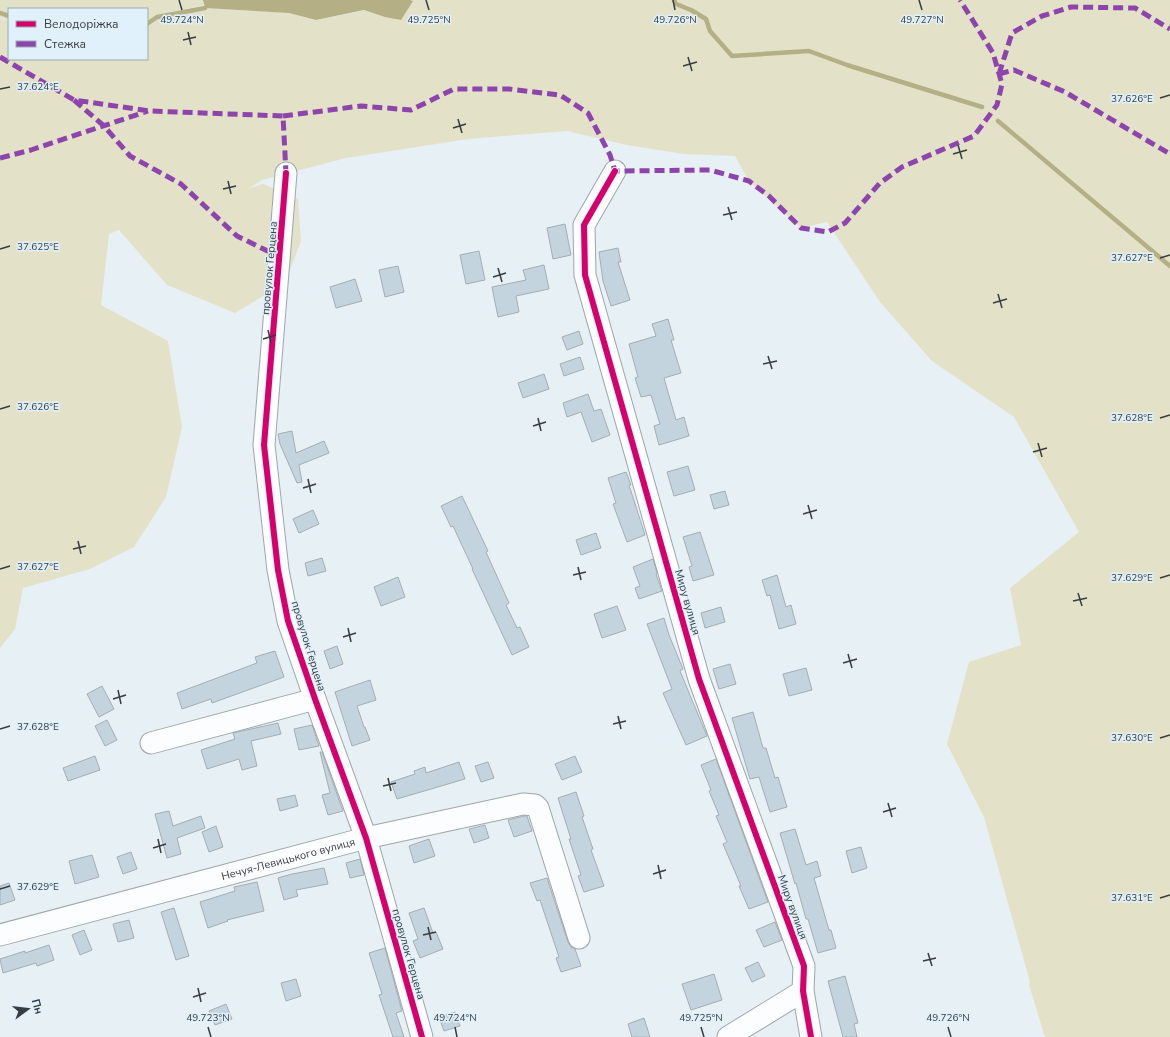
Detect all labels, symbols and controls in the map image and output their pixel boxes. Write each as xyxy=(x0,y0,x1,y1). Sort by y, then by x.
legend xyxy=(8,8,148,60)
text: 49.724°N xyxy=(160,13,204,27)
text: 49.725°N xyxy=(407,13,451,27)
text: 49.726°N xyxy=(653,13,697,27)
text: 49.727°N xyxy=(900,13,944,27)
text: Велодоріжка xyxy=(44,16,118,32)
text: Стежка xyxy=(44,36,86,52)
text: 37.624°E xyxy=(17,80,59,94)
text: 37.626°E xyxy=(1111,92,1153,106)
street label: провулок Герцена xyxy=(258,221,281,315)
text: 37.625°E xyxy=(17,240,59,254)
text: 37.627°E xyxy=(1111,251,1153,265)
text: 37.626°E xyxy=(17,400,59,414)
text: 37.628°E xyxy=(1111,411,1153,425)
text: 37.627°E xyxy=(17,560,59,574)
street label: Миру вулиця xyxy=(671,568,704,637)
text: 37.629°E xyxy=(1111,571,1153,585)
street label: провулок Герцена xyxy=(288,599,329,693)
text: 37.628°E xyxy=(17,720,59,734)
text: 37.630°E xyxy=(1111,731,1153,745)
street label: Нечуя-Левицького вулиця xyxy=(220,834,357,884)
street label: Миру вулиця xyxy=(774,873,811,942)
text: 37.629°E xyxy=(17,880,59,894)
text: 37.631°E xyxy=(1111,891,1153,905)
street label: провулок Герцена xyxy=(388,907,429,1001)
north arrow xyxy=(8,989,48,1029)
text: Пн xyxy=(28,997,46,1016)
text: 49.723°N xyxy=(186,1011,230,1025)
text: 49.724°N xyxy=(433,1011,477,1025)
text: 49.725°N xyxy=(679,1011,723,1025)
text: 49.726°N xyxy=(926,1011,970,1025)

